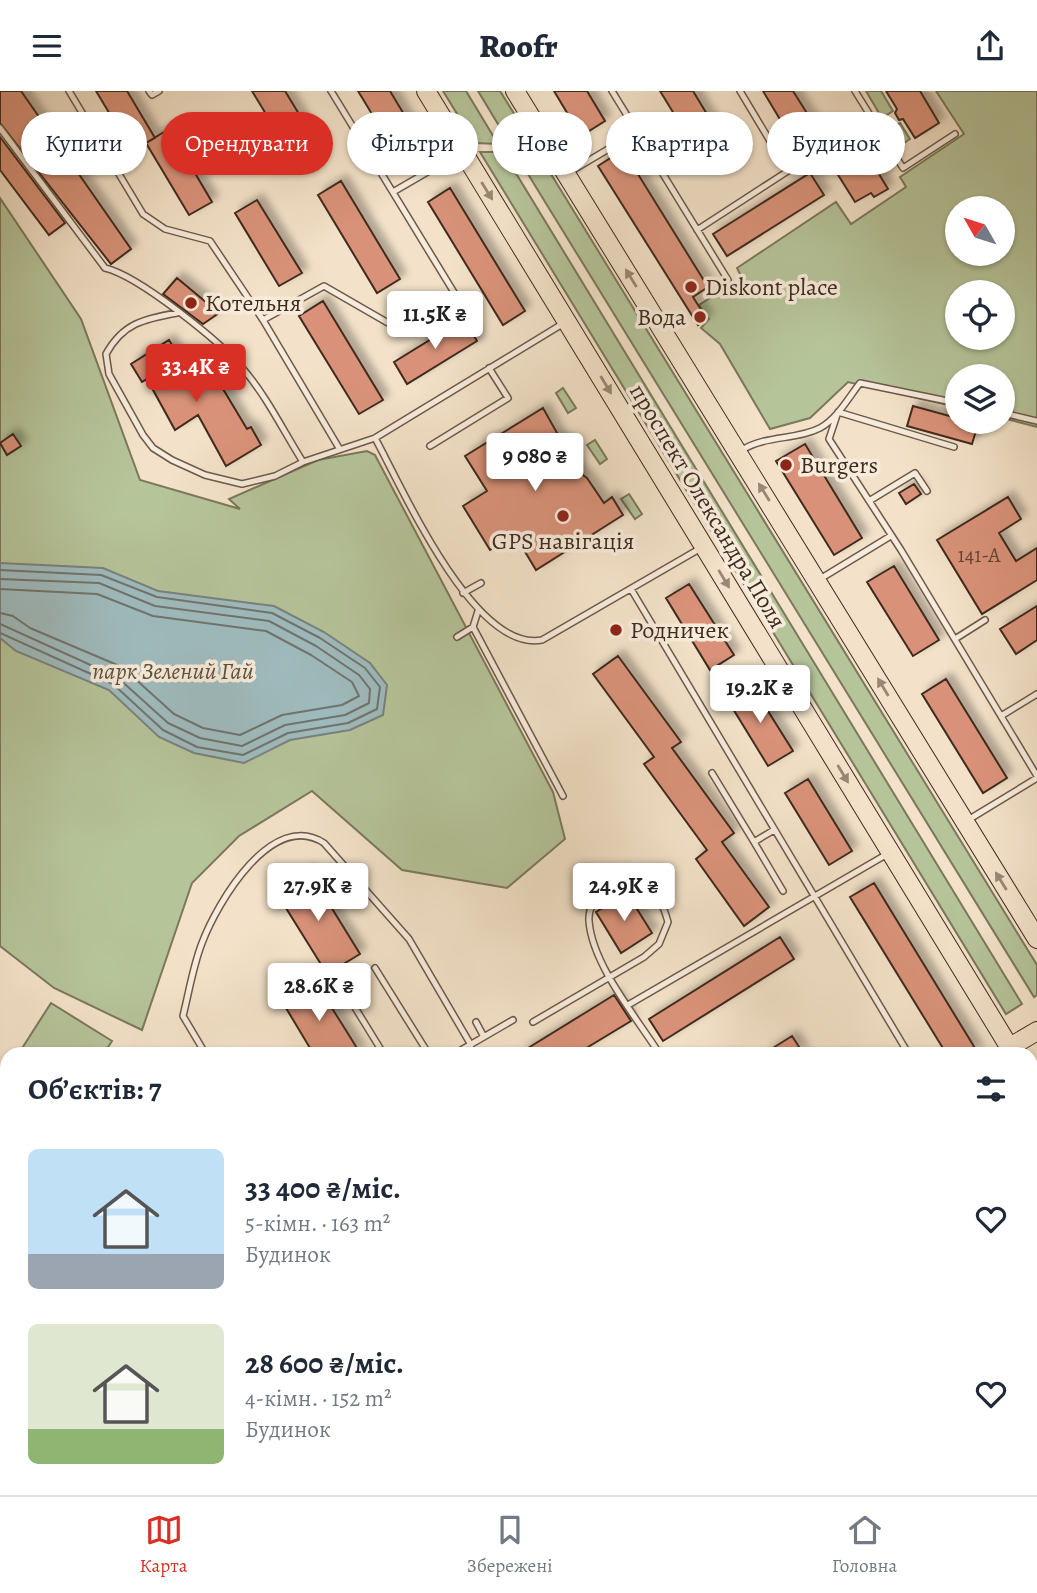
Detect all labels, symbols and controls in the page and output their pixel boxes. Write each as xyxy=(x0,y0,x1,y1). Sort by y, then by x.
text: Roofr xyxy=(479,24,558,68)
icon: menu xyxy=(28,27,66,65)
icon: share xyxy=(971,27,1009,65)
chip: Купити xyxy=(21,112,147,175)
chip: Орендувати xyxy=(161,112,333,175)
chip: Фільтри xyxy=(347,112,478,175)
chip: Нове xyxy=(492,112,592,175)
chip: Квартира xyxy=(606,112,753,175)
chip: Будинок xyxy=(767,112,905,175)
one-way arrow xyxy=(480,182,493,201)
north arrow xyxy=(945,196,1015,266)
map controls xyxy=(945,196,1015,434)
one-way arrow xyxy=(625,269,638,288)
place label: Diskont place xyxy=(705,271,838,303)
marker: Diskont place xyxy=(683,279,699,295)
button: locate xyxy=(945,280,1015,350)
place label: Котельня xyxy=(205,287,301,319)
pin: 11.5K ₴ xyxy=(370,292,500,351)
marker: Котельня xyxy=(183,295,199,311)
text: 11.5K ₴ xyxy=(403,298,467,329)
place label: Вода xyxy=(637,301,686,333)
marker: Вода xyxy=(692,309,708,325)
pin: 33.4K ₴ xyxy=(131,345,261,404)
text: 33.4K ₴ xyxy=(162,351,230,382)
button: layers xyxy=(945,364,1015,434)
one-way arrow xyxy=(599,376,612,395)
street label: проспект Олександра Поля xyxy=(622,378,794,634)
pin: 9 080 ₴ xyxy=(470,433,600,493)
text: 9 080 ₴ xyxy=(502,440,568,471)
place label: Burgers xyxy=(800,449,878,481)
marker: Burgers xyxy=(778,457,794,473)
one-way arrow xyxy=(758,483,771,502)
marker: GPS навігація xyxy=(555,508,571,524)
place label: GPS навігація xyxy=(492,525,634,557)
house number: 141-А xyxy=(957,541,1001,569)
one-way arrow xyxy=(718,570,731,589)
place label: Родничек xyxy=(630,614,729,646)
marker: Родничек xyxy=(608,622,624,638)
park label: парк Зелений Гай xyxy=(92,655,254,687)
pin: 19.2K ₴ xyxy=(695,665,825,725)
text: 19.2K ₴ xyxy=(726,672,794,703)
one-way arrow xyxy=(876,677,889,696)
one-way arrow xyxy=(837,764,849,783)
pin: 27.9K ₴ xyxy=(253,863,383,923)
pin: 24.9K ₴ xyxy=(559,863,689,923)
text: 27.9K ₴ xyxy=(283,870,353,901)
text: 24.9K ₴ xyxy=(589,870,659,901)
one-way arrow xyxy=(995,871,1008,890)
pin: 28.6K ₴ xyxy=(254,963,384,1023)
text: 28.6K ₴ xyxy=(284,970,354,1001)
text: Об’єктів: 7 xyxy=(28,1069,162,1109)
icon: filters xyxy=(972,1070,1010,1108)
text: 33 400 ₴/міс. xyxy=(245,1168,401,1208)
icon: home xyxy=(84,1177,168,1261)
icon: heart xyxy=(972,1200,1010,1238)
text: 5-кімн. · 163 m² xyxy=(245,1208,390,1239)
text: Будинок xyxy=(245,1239,331,1270)
text: 28 600 ₴/міс. xyxy=(245,1343,404,1383)
icon: home xyxy=(84,1352,168,1436)
icon: heart xyxy=(972,1375,1010,1413)
text: 4-кімн. · 152 m² xyxy=(245,1383,392,1414)
text: Будинок xyxy=(245,1414,331,1445)
tab: Карта xyxy=(140,1511,187,1579)
tab: Збережені xyxy=(467,1511,553,1579)
tab: Головна xyxy=(832,1511,897,1579)

